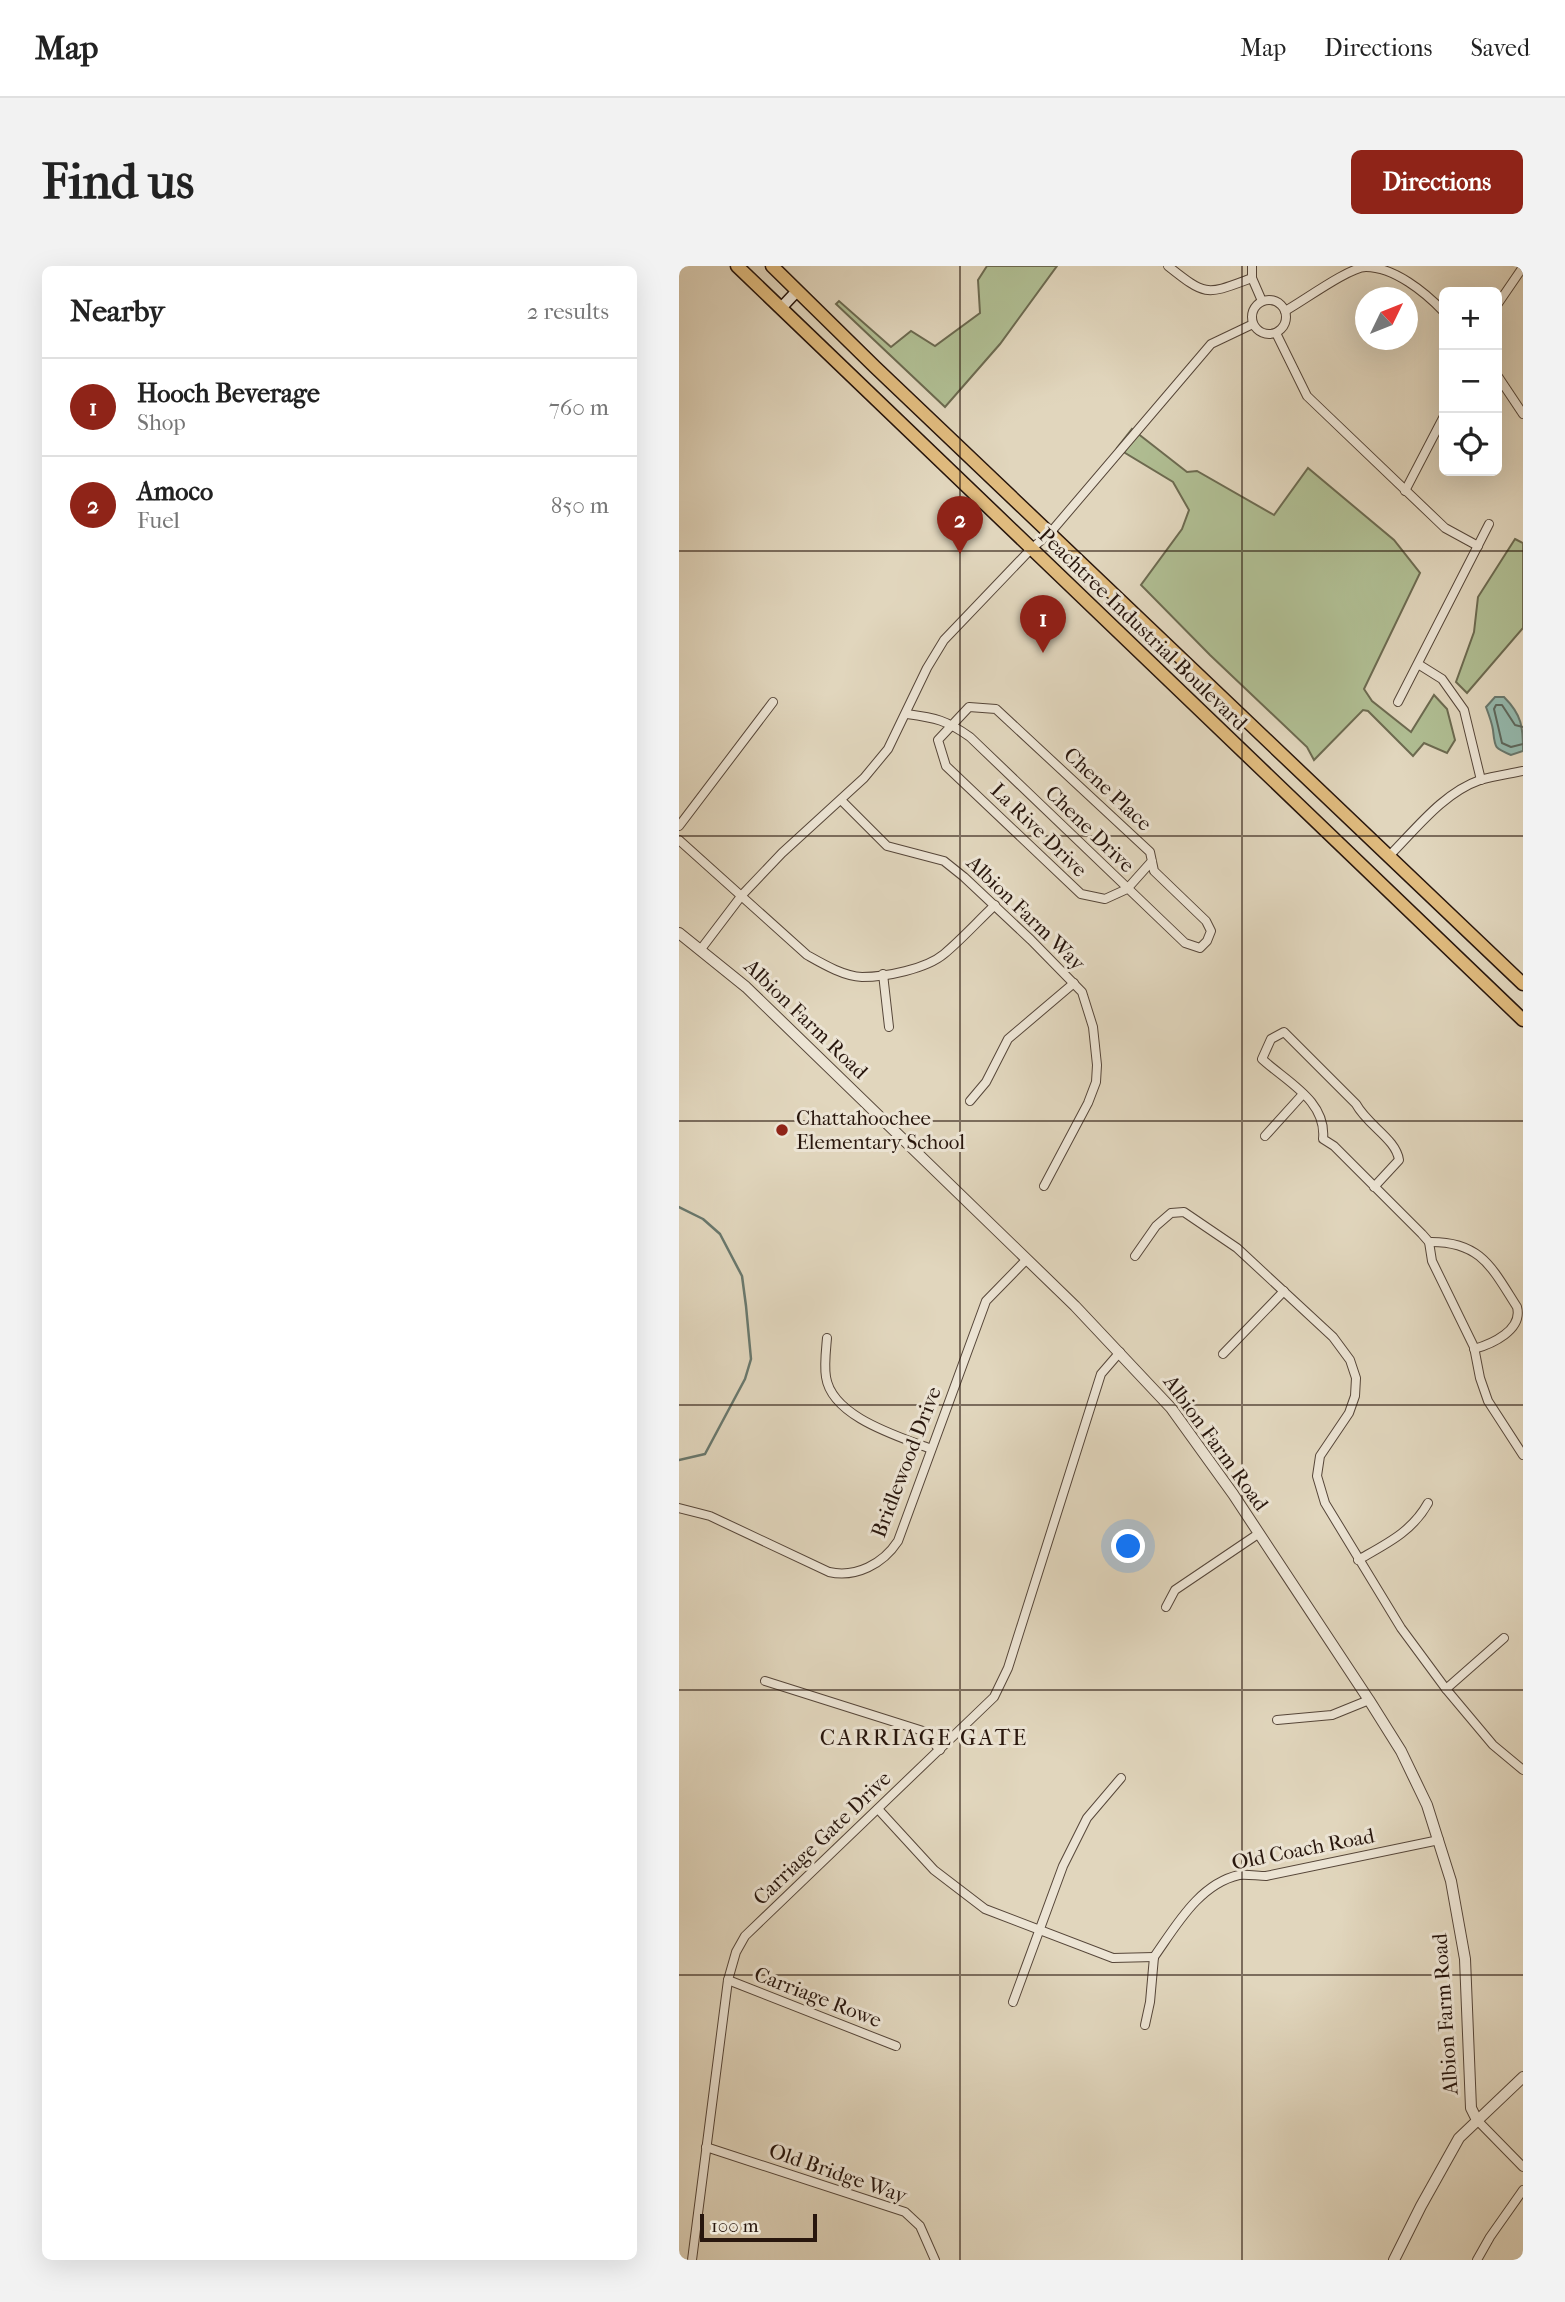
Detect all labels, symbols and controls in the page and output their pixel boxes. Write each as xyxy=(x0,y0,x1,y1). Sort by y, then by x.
text: Map xyxy=(35,29,98,68)
text: Map xyxy=(1240,34,1286,62)
text: Directions xyxy=(1324,34,1432,62)
text: Saved xyxy=(1470,34,1530,62)
button: Directions xyxy=(1351,150,1523,214)
text: Find us xyxy=(42,153,194,211)
north arrow xyxy=(1355,287,1418,350)
map controls xyxy=(1439,287,1502,476)
button: + xyxy=(1439,287,1502,350)
text: Nearby xyxy=(70,294,165,329)
text: 2 results xyxy=(527,298,609,325)
button: − xyxy=(1439,350,1502,413)
text: Hooch Beverage xyxy=(137,378,320,409)
text: 1 xyxy=(89,394,97,421)
text: 760 m xyxy=(549,394,609,421)
text: Shop xyxy=(137,409,186,436)
button: locate xyxy=(1439,413,1502,476)
text: Amoco xyxy=(137,476,213,507)
text: 2 xyxy=(87,492,99,519)
text: 850 m xyxy=(551,492,609,519)
pin: 2 xyxy=(937,496,983,554)
text: Fuel xyxy=(137,507,180,534)
street label: Peachtree Industrial Boulevard xyxy=(1034,523,1253,735)
pin: 1 xyxy=(1020,595,1066,653)
street label: Chene Place xyxy=(1059,742,1157,836)
street label: La Rive Drive xyxy=(986,778,1092,882)
street label: Chene Drive xyxy=(1040,781,1140,877)
street label: Albion Farm Way xyxy=(961,850,1091,976)
street label: Albion Farm Road xyxy=(739,953,873,1084)
place label: Chattahoochee Elementary School xyxy=(796,1106,965,1154)
marker: Chattahoochee Elementary School xyxy=(774,1122,790,1138)
street label: Albion Farm Road xyxy=(1158,1370,1274,1516)
street label: Bridlewood Drive xyxy=(866,1383,946,1541)
your location xyxy=(1111,1529,1145,1563)
district label: CARRIAGE GATE xyxy=(820,1724,1028,1751)
street label: Carriage Gate Drive xyxy=(748,1766,896,1910)
street label: Old Coach Road xyxy=(1230,1823,1377,1875)
street label: Albion Farm Road xyxy=(1427,1932,1463,2097)
street label: Carriage Rowe xyxy=(751,1962,885,2032)
street label: Old Bridge Way xyxy=(766,2138,911,2208)
scale bar xyxy=(700,2211,817,2243)
text: 100 m xyxy=(711,2215,759,2237)

